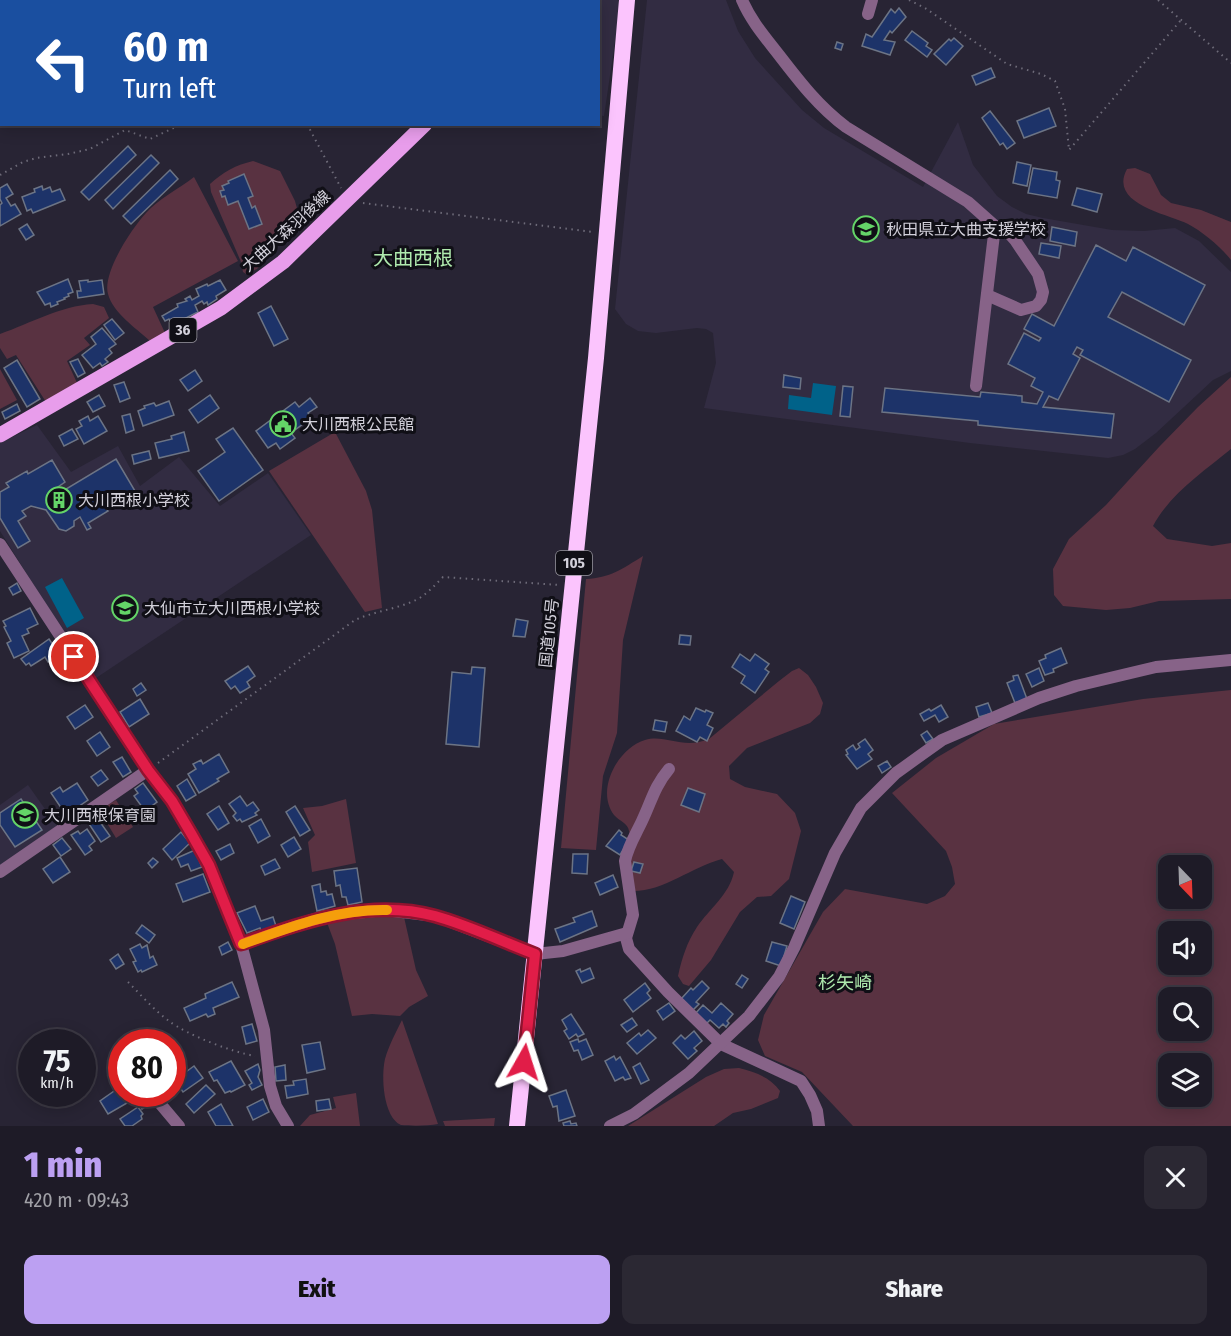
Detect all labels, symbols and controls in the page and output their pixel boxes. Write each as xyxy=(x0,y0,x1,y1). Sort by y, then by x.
text: 60 m xyxy=(123,22,209,72)
icon: left xyxy=(24,24,102,102)
text: Turn left xyxy=(123,73,216,105)
street label: 大曲大森羽後線 xyxy=(238,186,334,276)
school or university icon: 秋田県立大曲支援学校 xyxy=(851,214,881,244)
place label: 秋田県立大曲支援学校 xyxy=(886,220,1046,239)
district label: 大曲西根 xyxy=(373,246,453,270)
road number: 36 xyxy=(170,318,196,342)
public building icon: 大川西根公民館 xyxy=(268,409,298,439)
place label: 大川西根公民館 xyxy=(302,415,414,434)
building icon: 大川西根小学校 xyxy=(44,485,74,515)
place label: 大川西根小学校 xyxy=(78,491,190,510)
road number: 105 xyxy=(556,551,592,575)
school or university icon: 大仙市立大川西根小学校 xyxy=(110,593,140,623)
street label: 国道105号 xyxy=(536,597,562,669)
place label: 大仙市立大川西根小学校 xyxy=(144,599,320,618)
pin xyxy=(48,631,99,682)
icon: arrive xyxy=(57,640,90,673)
school or university icon: 大川西根保育園 xyxy=(10,800,40,830)
place label: 大川西根保育園 xyxy=(44,806,156,825)
north arrow xyxy=(1158,855,1212,909)
map controls xyxy=(1158,855,1212,1107)
button: sound xyxy=(1158,921,1212,975)
district label: 杉矢崎 xyxy=(818,972,872,994)
button: search xyxy=(1158,987,1212,1041)
speed limit sign: 80 xyxy=(108,1029,186,1107)
position arrow xyxy=(492,1030,556,1094)
text: 75 xyxy=(43,1043,71,1079)
button: layers xyxy=(1158,1053,1212,1107)
text: km/h xyxy=(40,1074,74,1092)
text: 1 min xyxy=(24,1143,102,1187)
button: close xyxy=(1144,1146,1207,1209)
text: 420 m · 09:43 xyxy=(24,1188,129,1212)
button: Exit xyxy=(24,1255,610,1324)
button: Share xyxy=(622,1255,1207,1324)

